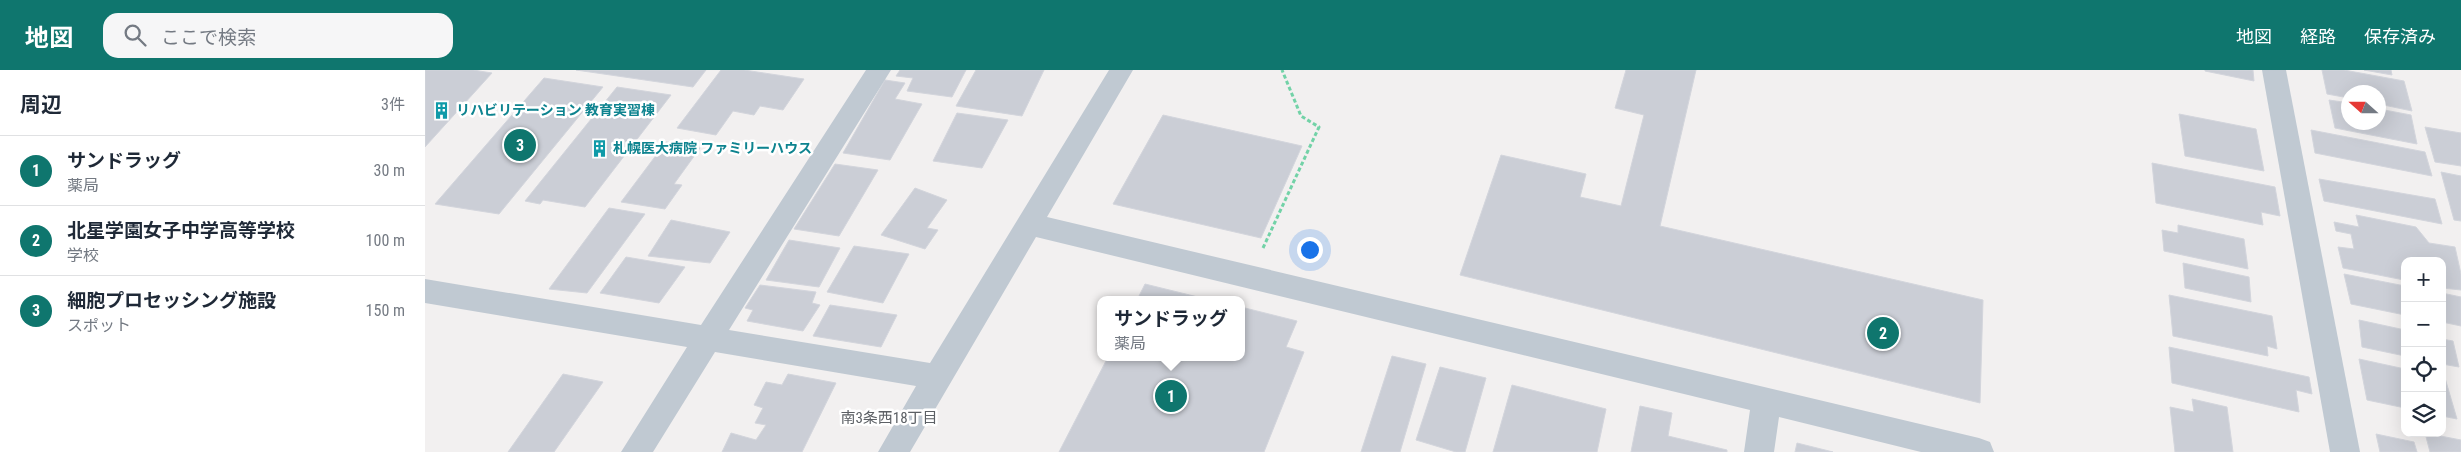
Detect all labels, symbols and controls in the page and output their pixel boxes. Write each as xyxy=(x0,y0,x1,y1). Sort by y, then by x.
search box xyxy=(103,13,453,58)
icon: search xyxy=(121,21,149,49)
text: 地図 xyxy=(25,24,73,52)
text: ここで検索 xyxy=(161,26,256,49)
text: 地図 xyxy=(2236,26,2272,47)
text: 経路 xyxy=(2300,26,2336,47)
text: 保存済み xyxy=(2364,26,2436,47)
north arrow xyxy=(2341,85,2386,130)
text: 周辺 xyxy=(20,93,62,117)
text: 3件 xyxy=(381,95,405,114)
building icon: リハビリテーション 教育実習棟 xyxy=(432,100,452,120)
place label: リハビリテーション 教育実習棟 xyxy=(456,102,655,118)
pin: 3 xyxy=(504,126,536,164)
building icon: 札幌医大病院 ファミリーハウス xyxy=(589,138,609,158)
place label: 札幌医大病院 ファミリーハウス xyxy=(613,140,812,156)
text: サンドラッグ xyxy=(67,149,181,172)
text: 1 xyxy=(32,161,40,180)
text: 30 m xyxy=(373,161,405,180)
text: 薬局 xyxy=(67,176,99,195)
text: 北星学園女子中学高等学校 xyxy=(67,219,295,242)
text: 2 xyxy=(32,231,40,250)
text: 100 m xyxy=(366,231,405,250)
your location xyxy=(1297,237,1323,263)
text: 学校 xyxy=(67,246,99,265)
map controls xyxy=(2401,257,2446,437)
button: + xyxy=(2401,257,2446,302)
text: 細胞プロセッシング施設 xyxy=(67,289,276,312)
popup xyxy=(1097,296,1245,361)
text: 3 xyxy=(32,301,40,320)
text: 150 m xyxy=(366,301,405,320)
button: − xyxy=(2401,302,2446,347)
text: サンドラッグ xyxy=(1114,307,1228,330)
pin: 2 xyxy=(1867,314,1899,352)
text: スポット xyxy=(67,316,131,335)
text: 薬局 xyxy=(1114,334,1146,353)
button: locate xyxy=(2401,347,2446,392)
pin: 1 xyxy=(1155,377,1187,415)
button: layers xyxy=(2401,392,2446,437)
district label: 南3条西18丁目 xyxy=(840,409,938,427)

